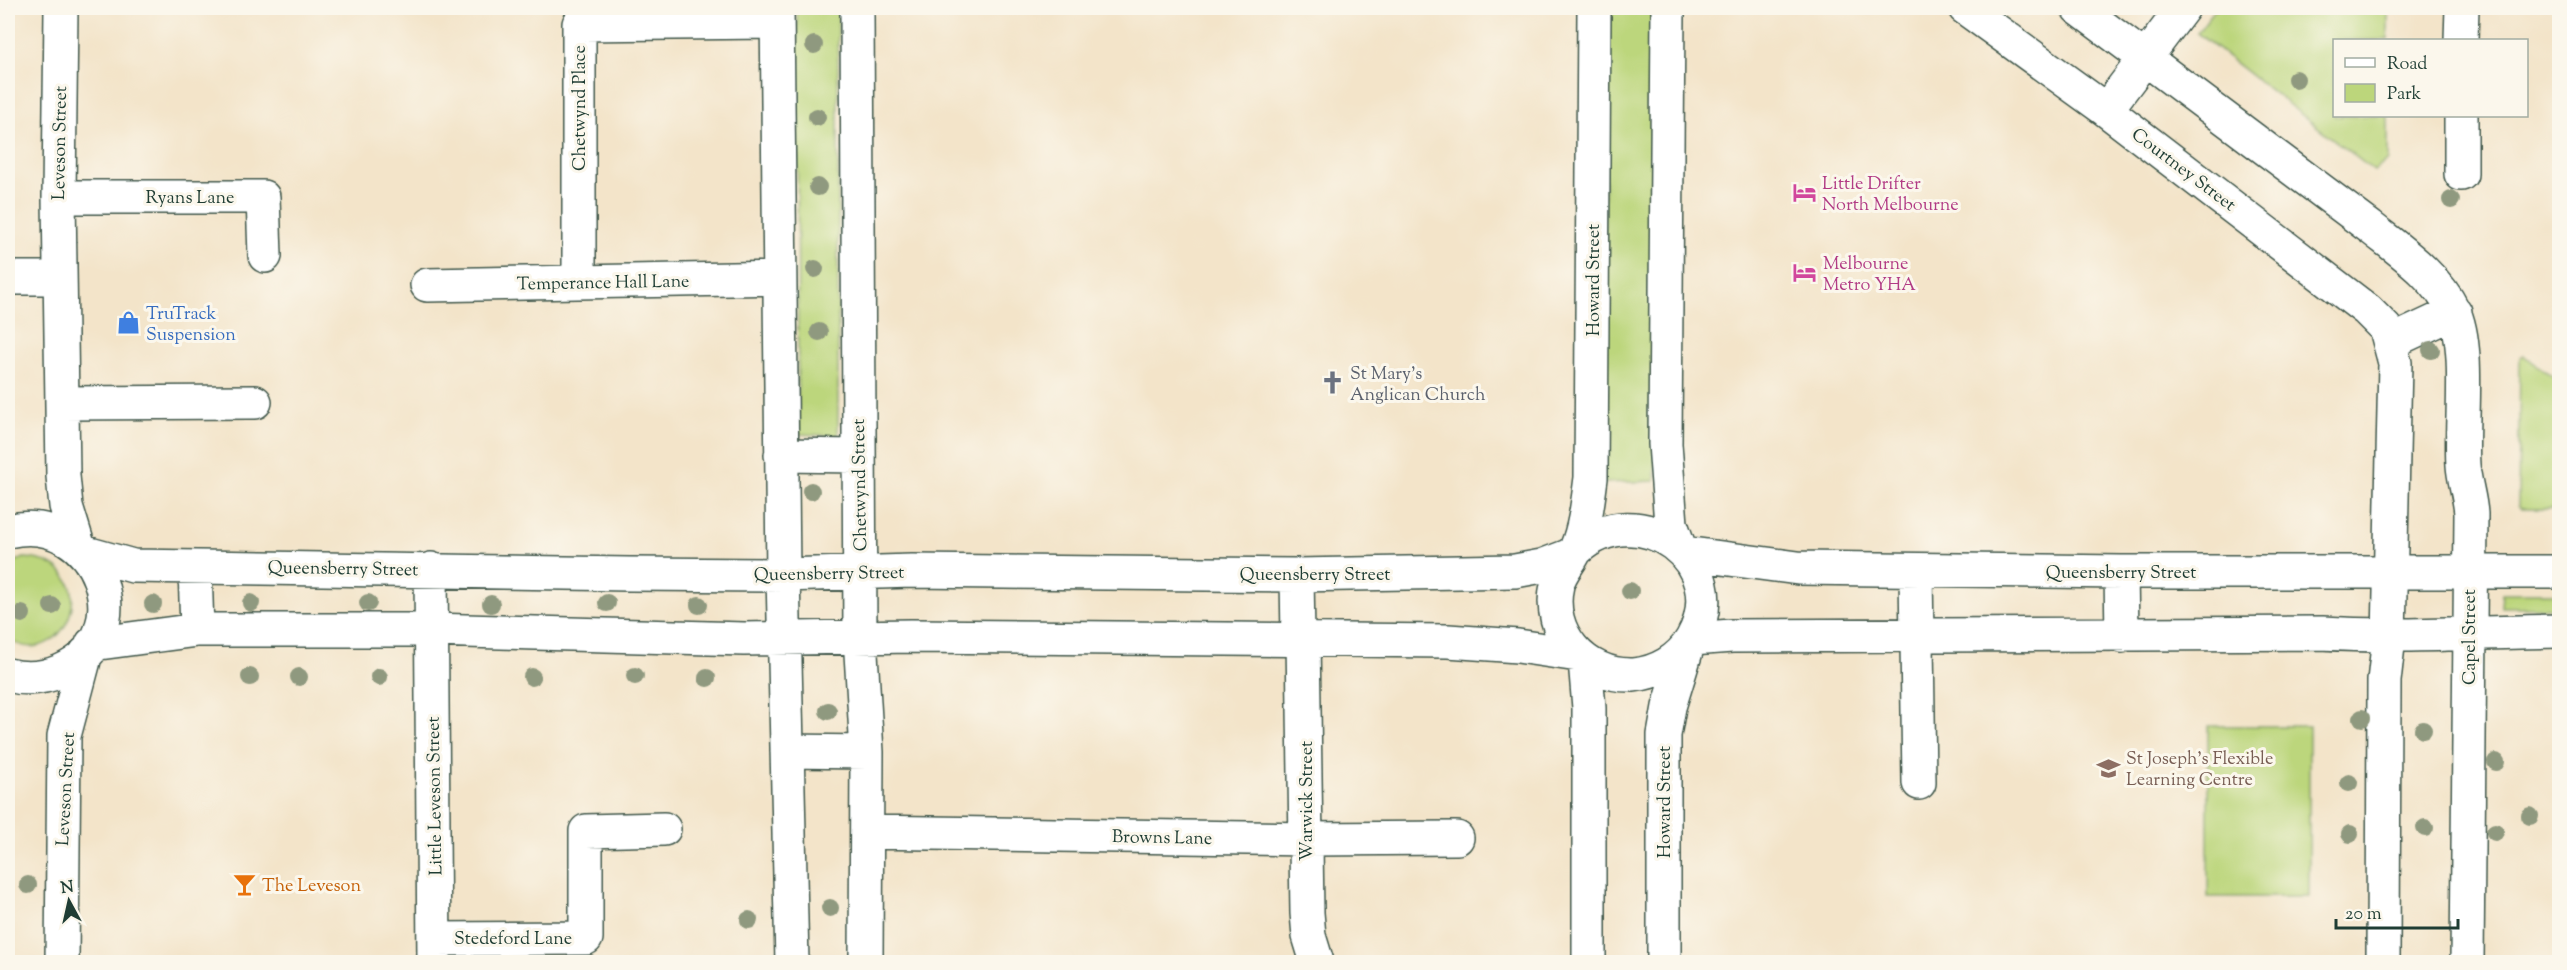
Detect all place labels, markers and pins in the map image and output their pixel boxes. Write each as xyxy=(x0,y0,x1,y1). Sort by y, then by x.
place label: Little Drifter North Melbourne xyxy=(1822,172,1959,219)
hotel icon: Little Drifter North Melbourne xyxy=(1791,180,1817,206)
place label: Melbourne Metro YHA xyxy=(1823,252,1916,299)
hotel icon: Melbourne Metro YHA xyxy=(1792,260,1818,286)
place label: TruTrack Suspension xyxy=(146,302,236,349)
shop icon: TruTrack Suspension xyxy=(115,310,141,336)
place label: St Mary's Anglican Church xyxy=(1350,362,1486,409)
church icon: St Mary's Anglican Church xyxy=(1319,370,1345,396)
place label: St Joseph's Flexible Learning Centre xyxy=(2126,747,2273,794)
school or university icon: St Joseph's Flexible Learning Centre xyxy=(2095,755,2121,781)
bar icon: The Leveson xyxy=(231,872,257,898)
place label: The Leveson xyxy=(262,874,361,900)

